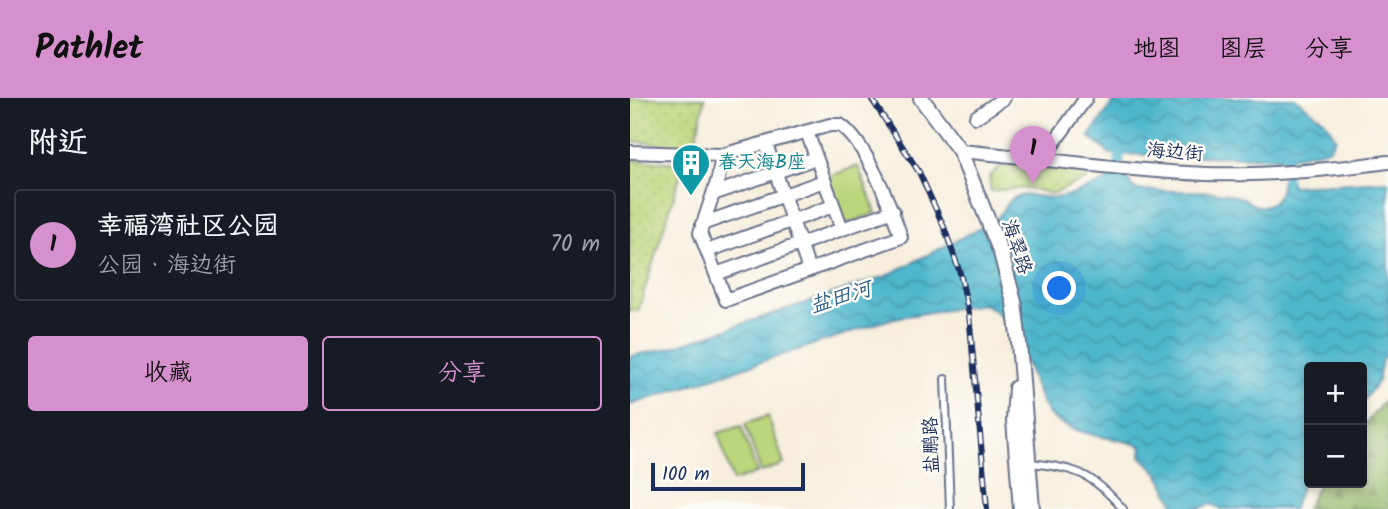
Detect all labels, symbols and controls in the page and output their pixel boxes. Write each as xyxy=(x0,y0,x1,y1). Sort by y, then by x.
text: Pathlet xyxy=(35,23,143,76)
text: 地图 xyxy=(1133,30,1181,69)
text: 图层 xyxy=(1219,30,1267,69)
text: 分享 xyxy=(1305,30,1353,69)
text: 附近 xyxy=(28,120,88,168)
pin: 1 xyxy=(1010,126,1056,184)
street label: 海边街 xyxy=(1146,136,1204,170)
building icon: 春天海B座 xyxy=(670,142,712,197)
place label: 春天海B座 xyxy=(718,148,806,178)
text: 幸福湾社区公园 xyxy=(97,206,279,248)
street label: 海翠路 xyxy=(993,215,1039,279)
text: 1 xyxy=(50,227,56,263)
text: 70 m xyxy=(550,227,600,263)
text: 公园 · 海边街 xyxy=(97,248,236,284)
your location xyxy=(1042,271,1076,305)
water label: 盐田河 xyxy=(806,272,879,323)
button: 收藏 xyxy=(28,336,308,411)
button: 分享 xyxy=(322,336,602,411)
map controls xyxy=(1304,362,1367,488)
button: + xyxy=(1304,362,1367,425)
street label: 盐鹏路 xyxy=(916,416,948,474)
button: − xyxy=(1304,425,1367,488)
scale bar xyxy=(651,460,805,492)
text: 100 m xyxy=(662,460,710,490)

